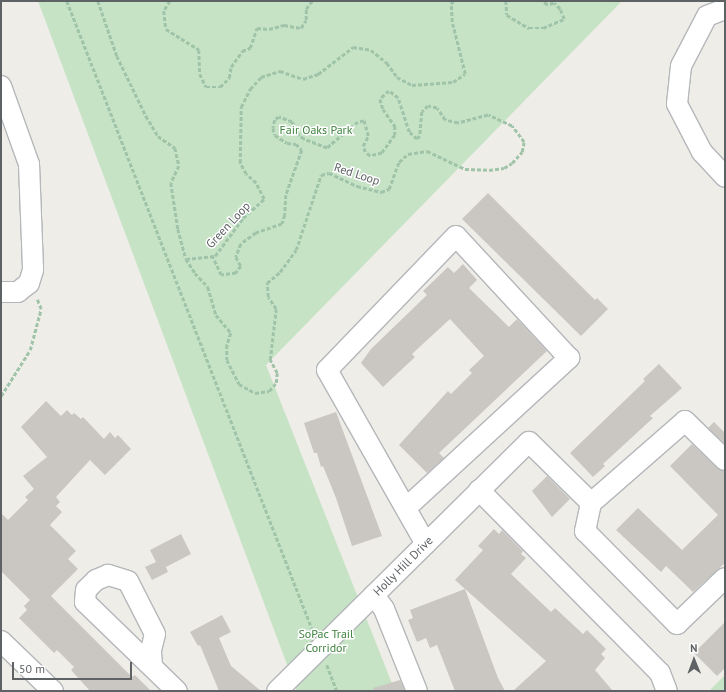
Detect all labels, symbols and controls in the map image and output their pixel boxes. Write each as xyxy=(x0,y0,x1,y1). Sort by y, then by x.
park label: Fair Oaks Park xyxy=(280,123,352,137)
street label: Red Loop xyxy=(332,160,382,188)
street label: Green Loop xyxy=(203,199,253,251)
street label: Holly Hill Drive xyxy=(370,533,436,599)
park label: SoPac Trail Corridor xyxy=(298,627,354,655)
north arrow xyxy=(674,640,714,680)
text: N xyxy=(690,641,698,655)
scale bar xyxy=(14,654,134,680)
text: 50 m xyxy=(19,661,45,676)

